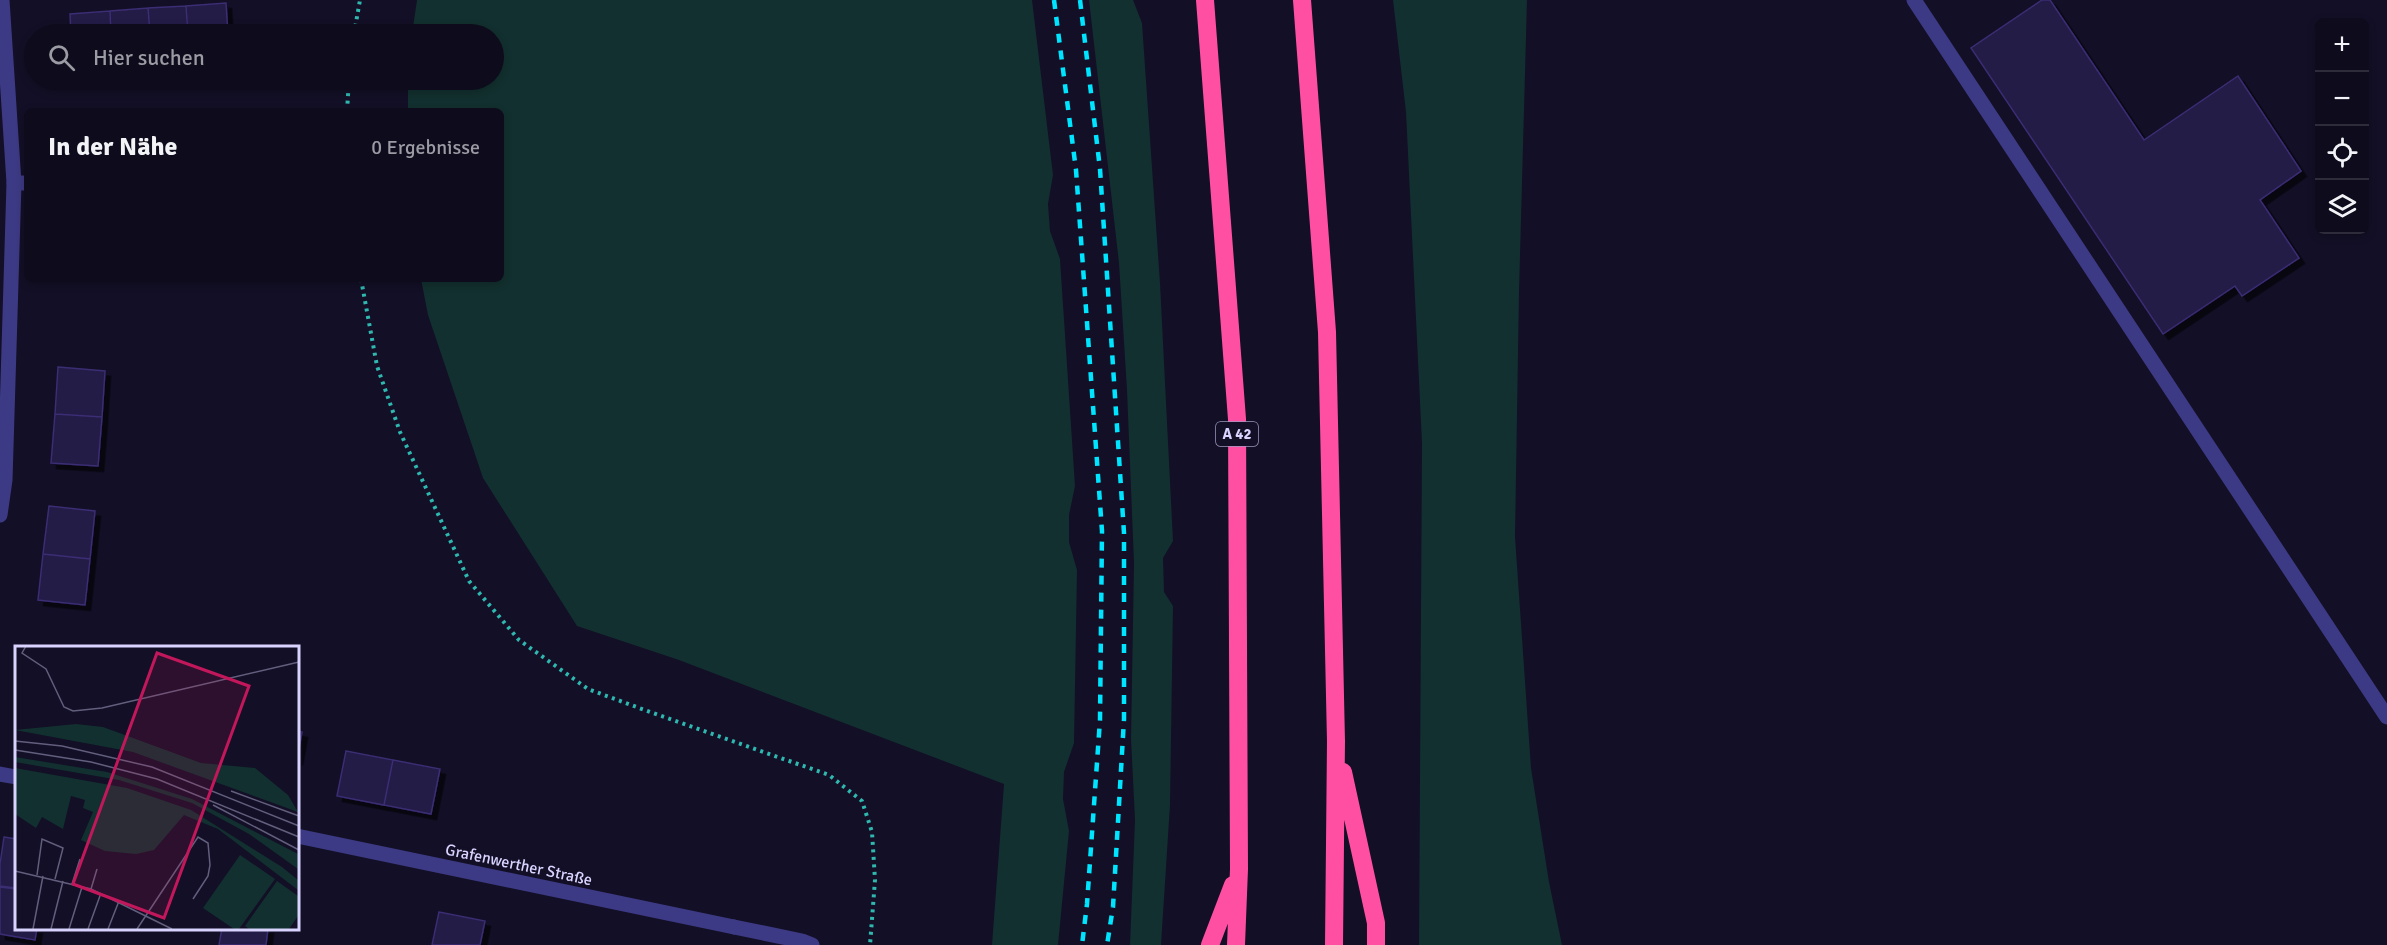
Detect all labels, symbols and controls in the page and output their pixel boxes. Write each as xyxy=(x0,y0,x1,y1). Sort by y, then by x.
map controls xyxy=(2315,18,2369,234)
button: + xyxy=(2315,18,2369,72)
search box xyxy=(24,24,504,90)
icon: search xyxy=(45,41,78,74)
text: Hier suchen xyxy=(93,44,205,71)
button: − xyxy=(2315,72,2369,126)
button: locate xyxy=(2315,126,2369,180)
text: In der Nähe xyxy=(48,131,178,163)
text: 0 Ergebnisse xyxy=(371,135,480,160)
button: layers xyxy=(2315,180,2369,234)
road number: A 42 xyxy=(1216,422,1258,446)
inset map xyxy=(15,646,298,930)
street label: Grafenwerther Straße xyxy=(444,840,594,890)

